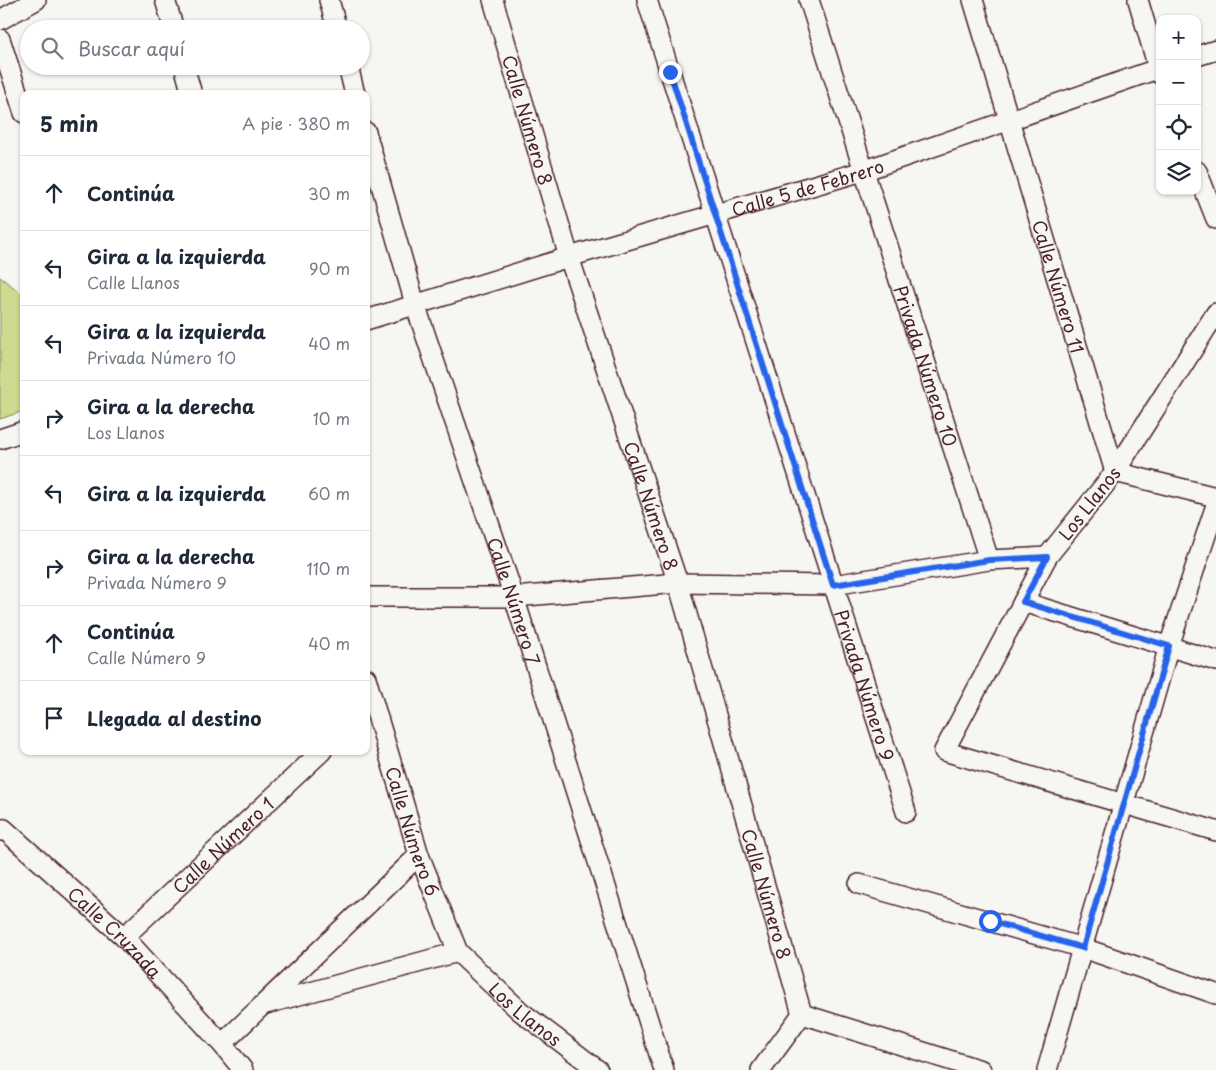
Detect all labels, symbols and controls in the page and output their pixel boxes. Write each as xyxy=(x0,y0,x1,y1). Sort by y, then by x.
map controls xyxy=(1156,15,1201,195)
button: + xyxy=(1156,15,1201,60)
search box xyxy=(20,20,370,75)
icon: search xyxy=(38,34,66,62)
text: Buscar aquí xyxy=(78,34,185,62)
street label: Calle Número 8 xyxy=(496,51,560,188)
button: − xyxy=(1156,60,1201,105)
route end xyxy=(659,61,682,84)
button: locate xyxy=(1156,105,1201,150)
text: 5 min xyxy=(40,107,98,139)
text: A pie · 380 m xyxy=(242,111,350,135)
button: layers xyxy=(1156,150,1201,195)
street label: Calle 5 de Febrero xyxy=(728,151,887,222)
icon: ahead xyxy=(40,179,68,207)
text: Continúa xyxy=(87,179,175,207)
text: 30 m xyxy=(308,181,350,205)
street label: Calle Número 11 xyxy=(1026,216,1092,356)
text: Gira a la izquierda xyxy=(87,242,266,270)
icon: left xyxy=(40,254,68,282)
text: 90 m xyxy=(309,256,350,280)
text: Calle Llanos xyxy=(87,270,180,294)
street label: Privada Número 10 xyxy=(888,282,965,450)
text: Gira a la izquierda xyxy=(87,317,266,345)
icon: left xyxy=(40,329,68,357)
text: 40 m xyxy=(308,331,350,355)
text: Privada Número 10 xyxy=(87,345,236,369)
text: Gira a la derecha xyxy=(87,392,255,420)
icon: right xyxy=(40,404,68,432)
text: 10 m xyxy=(313,406,350,430)
text: Los Llanos xyxy=(87,420,165,444)
street label: Calle Número 8 xyxy=(618,437,686,574)
street label: Los Llanos xyxy=(1051,460,1127,546)
icon: left xyxy=(40,479,68,507)
text: Gira a la izquierda xyxy=(87,479,266,507)
text: 60 m xyxy=(308,481,350,505)
street label: Calle Número 7 xyxy=(481,533,548,668)
text: Gira a la derecha xyxy=(87,542,255,570)
icon: right xyxy=(40,554,68,582)
text: 110 m xyxy=(307,556,350,580)
text: Privada Número 9 xyxy=(87,570,227,594)
street label: Privada Número 9 xyxy=(829,606,902,764)
text: Continúa xyxy=(87,617,175,645)
icon: ahead xyxy=(40,629,68,657)
text: 40 m xyxy=(308,631,350,655)
text: Calle Número 9 xyxy=(87,645,206,669)
icon: arrive xyxy=(40,704,68,732)
text: Llegada al destino xyxy=(87,704,261,732)
street label: Calle Número 6 xyxy=(380,763,447,899)
street label: Calle Número 1 xyxy=(165,790,279,899)
street label: Calle Número 8 xyxy=(736,825,799,962)
street label: Calle Cruzada xyxy=(62,880,169,984)
route start xyxy=(979,910,1002,933)
street label: Los Llanos xyxy=(483,975,568,1052)

